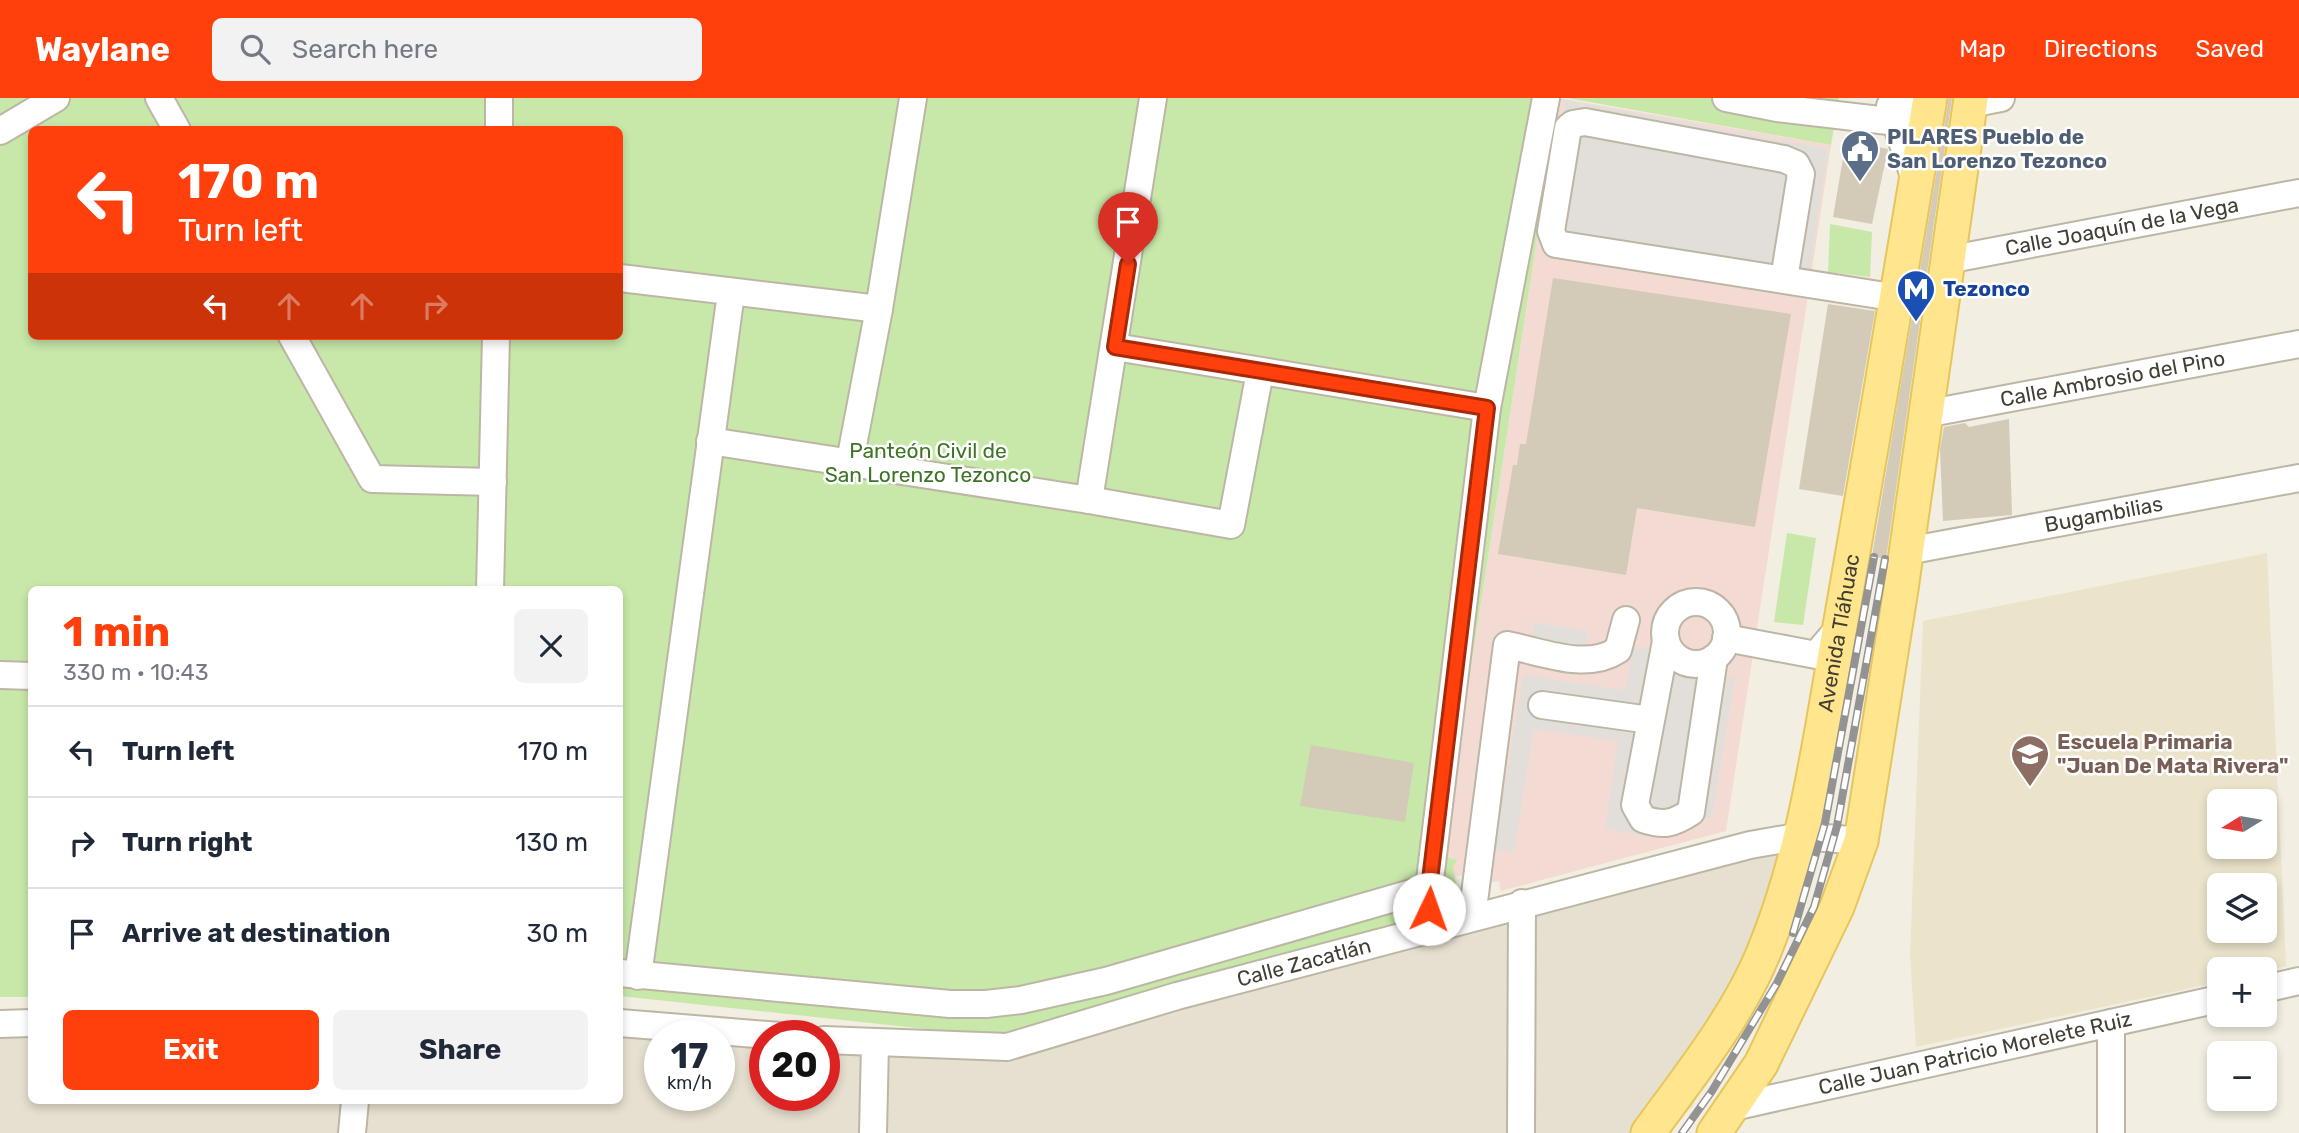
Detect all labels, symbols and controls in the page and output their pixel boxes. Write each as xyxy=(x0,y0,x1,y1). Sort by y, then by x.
search box xyxy=(212,18,702,81)
text: Waylane xyxy=(35,30,170,69)
icon: search xyxy=(236,30,274,68)
text: Search here xyxy=(292,34,438,65)
text: Map xyxy=(1959,35,2006,63)
text: Directions xyxy=(2044,35,2157,63)
text: Saved xyxy=(2195,35,2264,63)
place label: PILARES Pueblo de San Lorenzo Tezonco xyxy=(1887,124,2107,173)
public building icon: PILARES Pueblo de San Lorenzo Tezonco xyxy=(1839,128,1881,183)
text: 170 m xyxy=(178,152,319,210)
icon: left xyxy=(63,154,154,245)
pin xyxy=(1098,192,1158,264)
street label: Calle Joaquín de la Vega xyxy=(2003,192,2241,261)
icon: arrive xyxy=(1109,203,1147,241)
text: Turn left xyxy=(178,211,303,249)
metro station icon: Tezonco xyxy=(1895,268,1937,323)
place label: Tezonco xyxy=(1943,276,2030,301)
icon: left xyxy=(197,287,235,325)
icon: ahead xyxy=(270,287,308,325)
icon: ahead xyxy=(343,287,381,325)
icon: right xyxy=(416,287,454,325)
street label: Calle Ambrosio del Pino xyxy=(1998,345,2227,412)
park label: Panteón Civil de San Lorenzo Tezonco xyxy=(825,438,1031,487)
street label: Bugambilias xyxy=(2042,491,2165,537)
street label: Avenida Tláhuac xyxy=(1812,552,1864,714)
text: 1 min xyxy=(63,607,170,657)
button: close xyxy=(514,609,588,683)
text: 330 m · 10:43 xyxy=(63,658,209,686)
place label: Escuela Primaria "Juan De Mata Rivera" xyxy=(2057,729,2288,778)
icon: left xyxy=(63,733,101,771)
school or university icon: Escuela Primaria "Juan De Mata Rivera" xyxy=(2009,733,2051,788)
text: Turn left xyxy=(122,736,234,767)
text: 170 m xyxy=(518,736,588,767)
north arrow xyxy=(2207,789,2277,859)
map controls xyxy=(2207,789,2277,1111)
icon: right xyxy=(63,824,101,862)
text: Turn right xyxy=(122,827,252,858)
text: 130 m xyxy=(515,827,588,858)
position arrow xyxy=(1392,872,1466,946)
button: layers xyxy=(2207,873,2277,943)
icon: arrive xyxy=(63,915,101,953)
text: Arrive at destination xyxy=(122,918,390,949)
text: 30 m xyxy=(526,918,588,949)
street label: Calle Zacatlán xyxy=(1234,932,1374,992)
button: + xyxy=(2207,957,2277,1027)
street label: Calle Juan Patricio Morelete Ruiz xyxy=(1816,1006,2134,1100)
button: Exit xyxy=(63,1010,319,1090)
button: Share xyxy=(333,1010,588,1090)
speed limit sign: 20 xyxy=(749,1020,840,1111)
text: 17 xyxy=(671,1035,708,1077)
button: − xyxy=(2207,1041,2277,1111)
text: km/h xyxy=(667,1072,712,1094)

